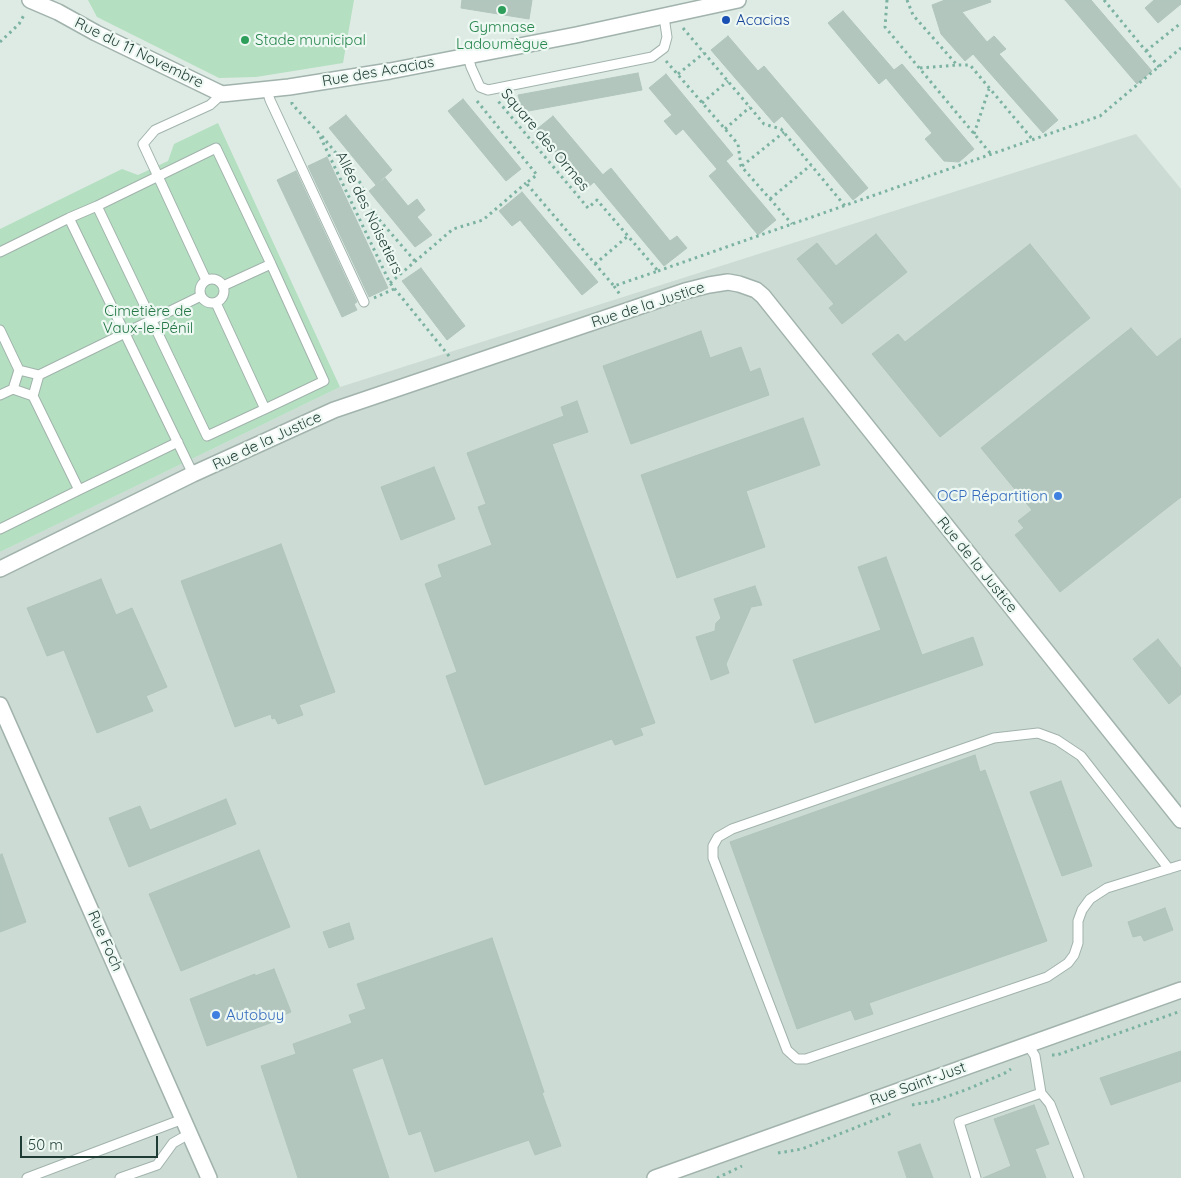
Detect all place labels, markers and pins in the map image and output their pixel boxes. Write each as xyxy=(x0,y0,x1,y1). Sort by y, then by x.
marker: Gymnase Ladoumègue xyxy=(496,4,508,16)
place label: Acacias xyxy=(736,11,790,29)
marker: Acacias xyxy=(720,14,732,26)
place label: Gymnase Ladoumègue xyxy=(456,18,548,53)
place label: Stade municipal xyxy=(255,31,366,49)
marker: Stade municipal xyxy=(239,34,251,46)
place label: OCP Répartition xyxy=(937,487,1048,505)
marker: OCP Répartition xyxy=(1052,490,1064,502)
place label: Autobuy xyxy=(226,1006,284,1024)
marker: Autobuy xyxy=(210,1009,222,1021)

